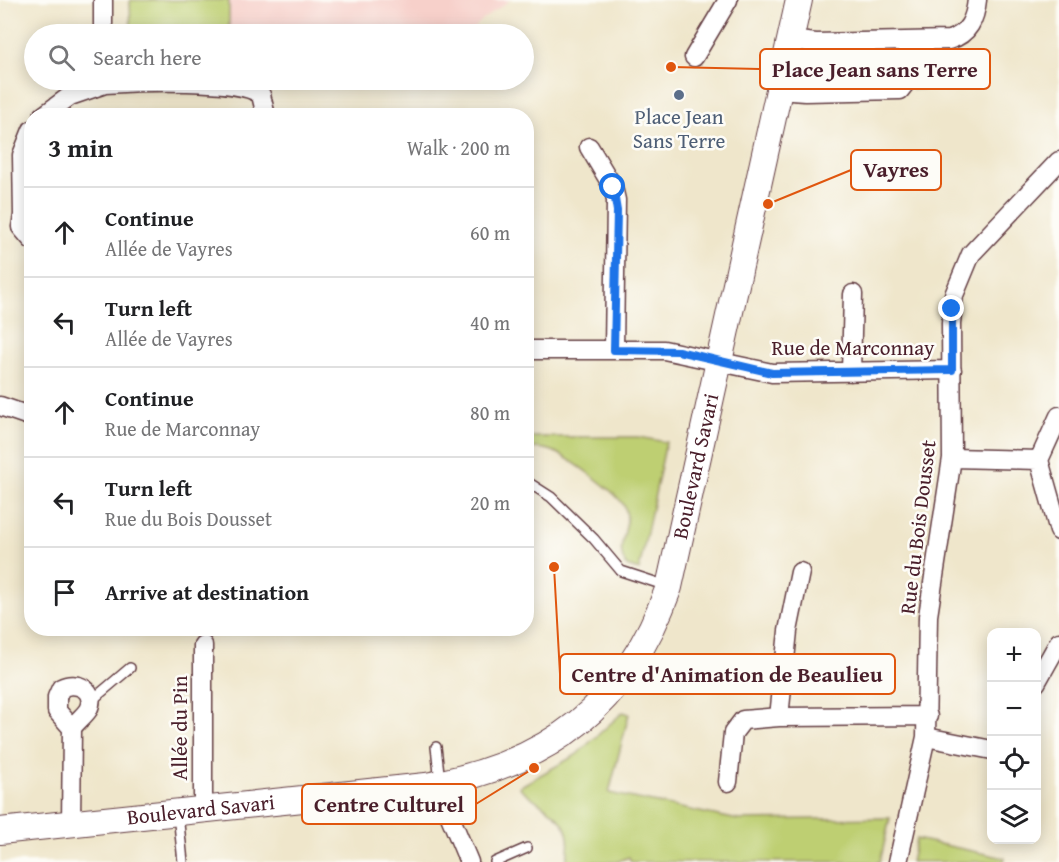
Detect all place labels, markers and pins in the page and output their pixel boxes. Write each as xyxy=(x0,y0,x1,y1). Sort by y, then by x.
callout: Place Jean sans Terre xyxy=(760,49,990,89)
marker: Place Jean Sans Terre xyxy=(672,88,686,102)
place label: Place Jean Sans Terre xyxy=(633,101,725,156)
callout: Vayres xyxy=(851,150,941,190)
callout: Centre d'Animation de Beaulieu xyxy=(560,654,895,694)
callout: Centre Culturel xyxy=(302,784,476,824)

